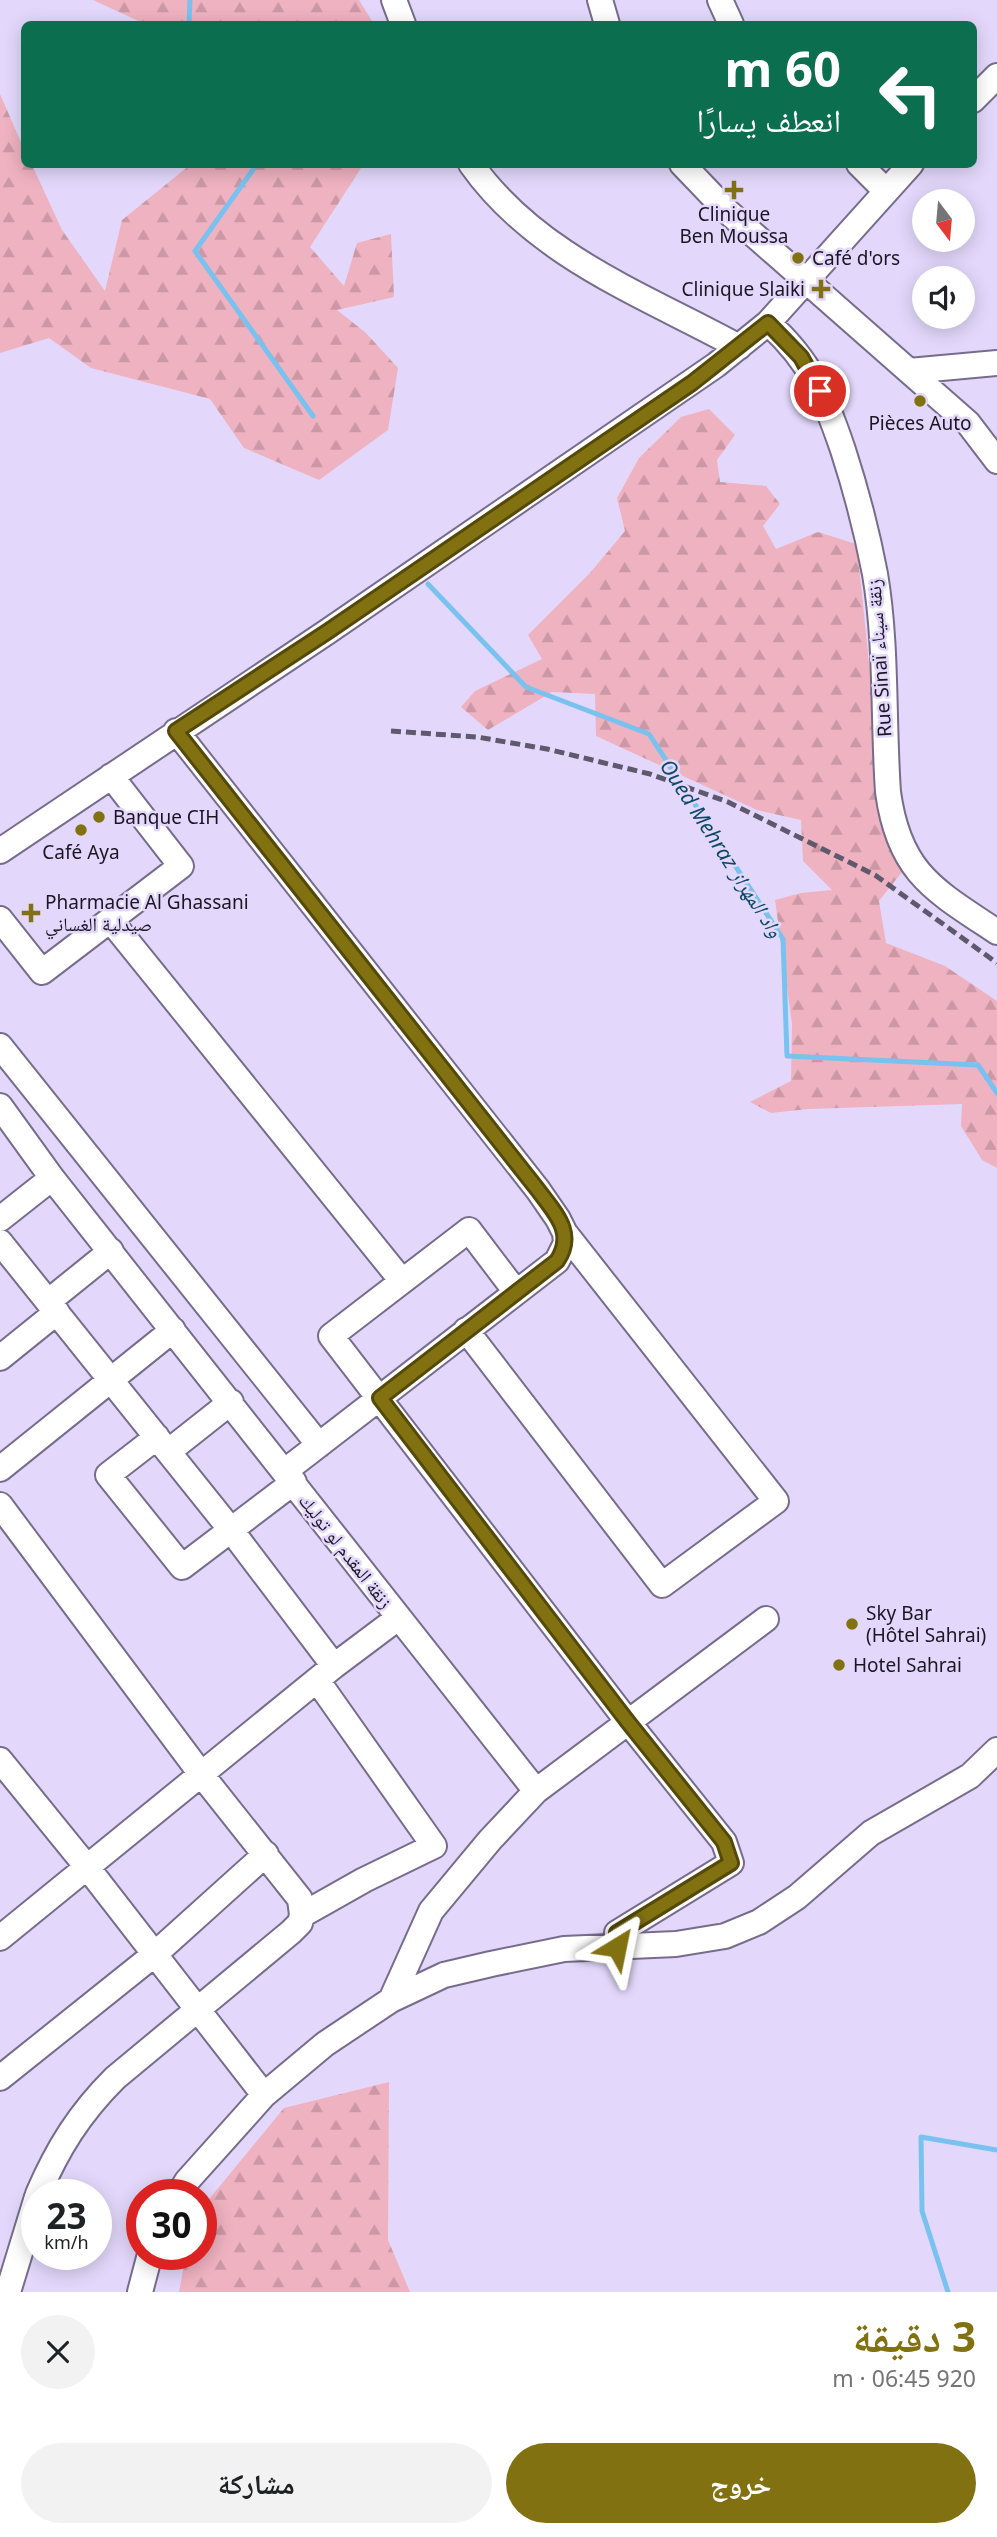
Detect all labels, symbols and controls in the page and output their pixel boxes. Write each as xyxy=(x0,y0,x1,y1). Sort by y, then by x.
text: 60 m xyxy=(724,35,841,101)
icon: left xyxy=(865,49,956,140)
text: انعطف يسارًا xyxy=(696,98,841,141)
marker: Clinique Ben Moussa xyxy=(724,180,744,200)
north arrow xyxy=(912,189,975,252)
map controls xyxy=(912,189,975,329)
place label: Clinique Ben Moussa xyxy=(679,201,789,249)
place label: Café d'ors xyxy=(812,245,900,271)
marker: Café d'ors xyxy=(790,250,806,266)
button: sound xyxy=(912,266,975,329)
place label: Clinique Slaiki xyxy=(682,276,805,302)
marker: Clinique Slaiki xyxy=(811,279,831,299)
pin xyxy=(790,361,850,421)
icon: arrive xyxy=(801,372,839,410)
marker: Pièces Auto xyxy=(912,393,928,409)
place label: Pièces Auto xyxy=(868,410,972,436)
street label: Rue Sinaï زنقة سيناء xyxy=(861,578,897,738)
water label: Oued Mehraz واد المهراز xyxy=(654,754,790,943)
place label: Banque CIH xyxy=(113,804,219,830)
marker: Banque CIH xyxy=(91,809,107,825)
marker: Café Aya xyxy=(73,822,89,838)
place label: Café Aya xyxy=(42,839,120,865)
place label: Pharmacie Al Ghassani صيدلية الغساني xyxy=(45,889,249,940)
marker: Pharmacie Al Ghassani صيدلية الغساني xyxy=(23,905,39,921)
street label: زنقة المقدم لو توليك xyxy=(292,1488,399,1614)
place label: Sky Bar (Hôtel Sahrai) xyxy=(866,1600,986,1648)
marker: Sky Bar (Hôtel Sahrai) xyxy=(844,1616,860,1632)
place label: Hotel Sahrai xyxy=(853,1652,962,1678)
marker: Hotel Sahrai xyxy=(831,1657,847,1673)
position arrow xyxy=(580,1910,654,1984)
speed limit sign: 30 xyxy=(126,2179,217,2270)
text: 23 xyxy=(46,2192,87,2239)
text: km/h xyxy=(44,2230,89,2254)
text: 3 دقيقة xyxy=(853,2307,976,2364)
button: close xyxy=(21,2315,95,2389)
text: 920 m · 06:45 xyxy=(832,2362,976,2394)
button: مشاركة xyxy=(21,2443,492,2523)
button: خروج xyxy=(506,2443,976,2523)

